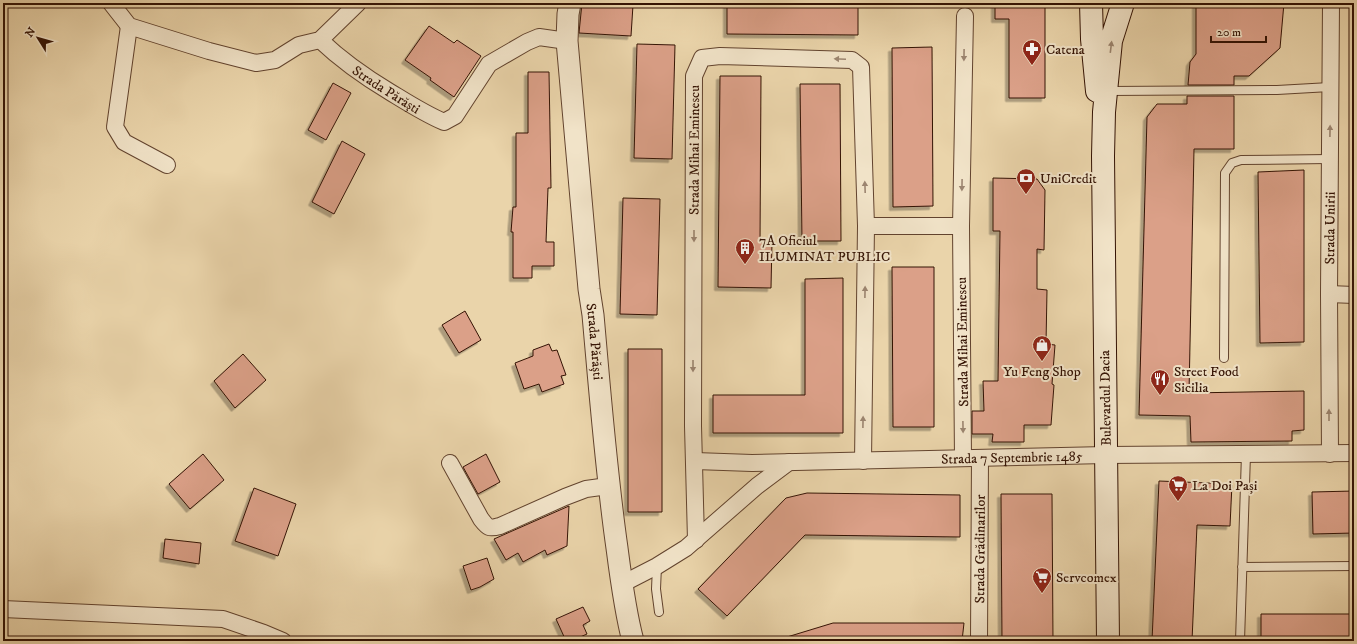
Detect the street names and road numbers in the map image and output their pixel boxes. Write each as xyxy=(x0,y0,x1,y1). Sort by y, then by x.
street label: Strada Părăști xyxy=(348,62,424,118)
street label: Strada Mihai Eminescu xyxy=(686,85,704,215)
street label: Strada Unirii xyxy=(1321,191,1340,265)
street label: Strada Mihai Eminescu xyxy=(953,277,973,407)
street label: Strada Părăști xyxy=(581,302,607,381)
street label: Bulevardul Dacia xyxy=(1096,350,1116,446)
street label: Strada 7 Septembrie 1485 xyxy=(941,448,1083,469)
street label: Strada Grădinarilor xyxy=(971,494,990,603)

